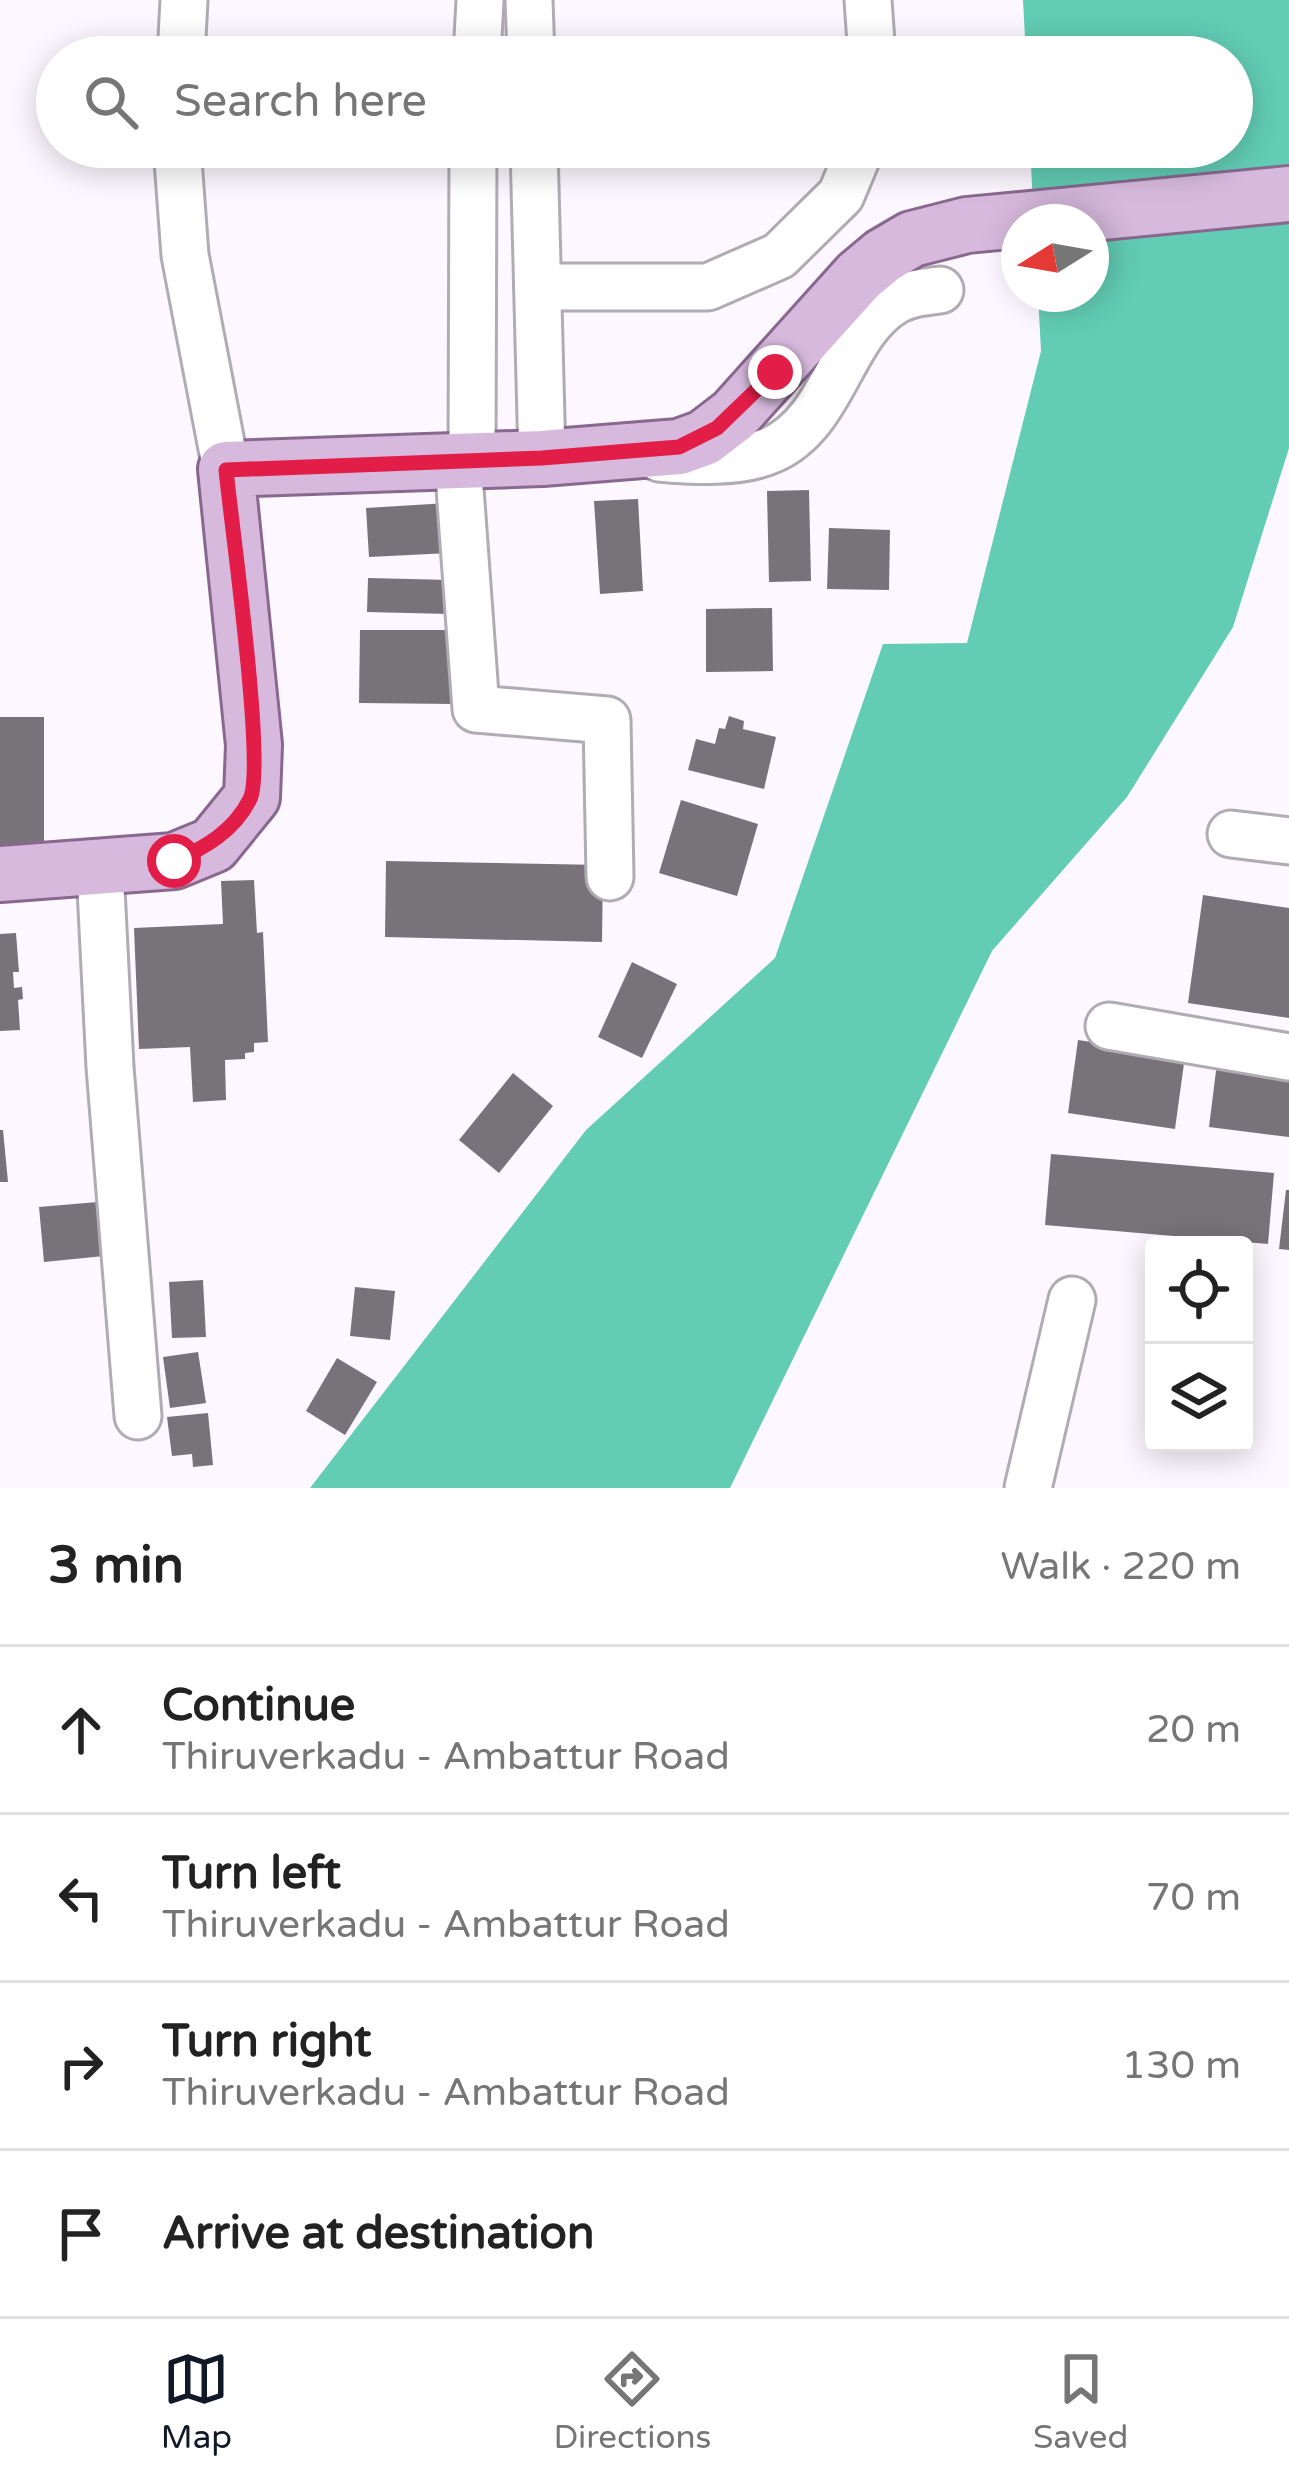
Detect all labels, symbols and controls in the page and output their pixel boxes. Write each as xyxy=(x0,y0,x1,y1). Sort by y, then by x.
search box xyxy=(36,36,1253,168)
icon: search xyxy=(78,69,144,135)
text: Search here xyxy=(174,75,427,129)
north arrow xyxy=(1001,204,1109,312)
route end xyxy=(748,345,802,399)
route start xyxy=(147,834,201,888)
map controls xyxy=(1145,1236,1253,1452)
button: locate xyxy=(1145,1236,1253,1344)
button: layers xyxy=(1145,1344,1253,1452)
text: 3 min xyxy=(48,1535,184,1597)
text: Walk · 220 m xyxy=(1000,1543,1241,1590)
text: Continue xyxy=(162,1679,355,1733)
icon: ahead xyxy=(48,1697,114,1763)
text: 20 m xyxy=(1146,1706,1241,1753)
text: Thiruverkadu - Ambattur Road xyxy=(162,1733,730,1780)
text: Turn left xyxy=(162,1847,341,1901)
icon: left xyxy=(48,1865,114,1931)
text: 70 m xyxy=(1146,1874,1241,1921)
text: Thiruverkadu - Ambattur Road xyxy=(162,1901,730,1948)
text: Turn right xyxy=(162,2015,371,2069)
icon: right xyxy=(48,2033,114,2099)
text: 130 m xyxy=(1122,2042,1241,2089)
text: Thiruverkadu - Ambattur Road xyxy=(162,2069,730,2116)
icon: arrive xyxy=(48,2201,114,2267)
text: Arrive at destination xyxy=(162,2207,594,2261)
tab: Map xyxy=(161,2346,232,2457)
tab: Directions xyxy=(554,2346,711,2457)
tab: Saved xyxy=(1033,2346,1128,2457)

